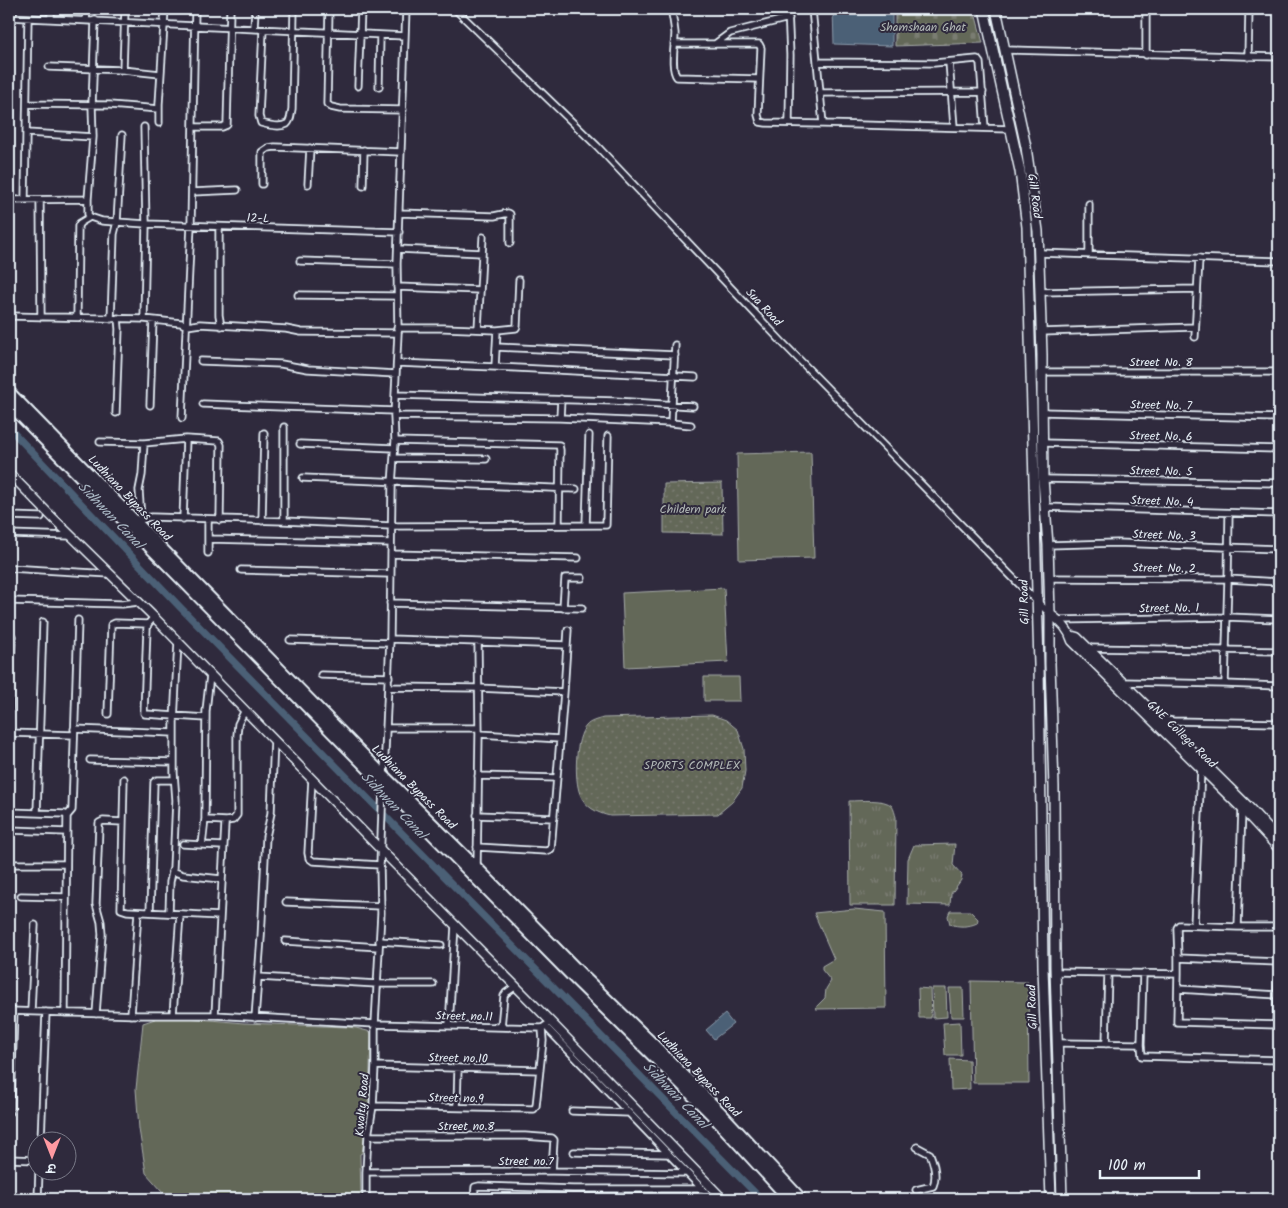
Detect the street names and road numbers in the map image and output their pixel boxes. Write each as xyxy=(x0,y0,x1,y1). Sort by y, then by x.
street label: Gill Road xyxy=(1022,172,1047,221)
street label: 12-L xyxy=(246,209,270,228)
street label: Sua Road xyxy=(741,284,787,332)
street label: Street No. 8 xyxy=(1129,353,1194,372)
street label: Street No. 7 xyxy=(1130,395,1193,416)
street label: Street No. 6 xyxy=(1129,426,1193,447)
street label: Ludhiana Bypass Road xyxy=(83,451,177,547)
street label: Street No. 5 xyxy=(1129,461,1194,482)
street label: Street No. 4 xyxy=(1130,491,1194,512)
street label: Street No. 3 xyxy=(1132,525,1196,546)
street label: Street No. 2 xyxy=(1132,558,1196,579)
street label: Gill Road xyxy=(1015,578,1034,625)
street label: Street No. 1 xyxy=(1139,598,1200,619)
street label: GNE College Road xyxy=(1142,696,1222,774)
street label: Ludhiana Bypass Road xyxy=(367,740,461,835)
street label: Gill Road xyxy=(1022,983,1043,1030)
street label: Street no.11 xyxy=(435,1006,493,1027)
street label: Ludhiana Bypass Road xyxy=(652,1027,746,1123)
street label: Street no.10 xyxy=(428,1048,488,1069)
street label: Kwalty Road xyxy=(350,1072,375,1137)
street label: Street no.9 xyxy=(428,1089,484,1108)
street label: Street no.8 xyxy=(437,1117,495,1136)
street label: Street no.7 xyxy=(498,1152,554,1171)

